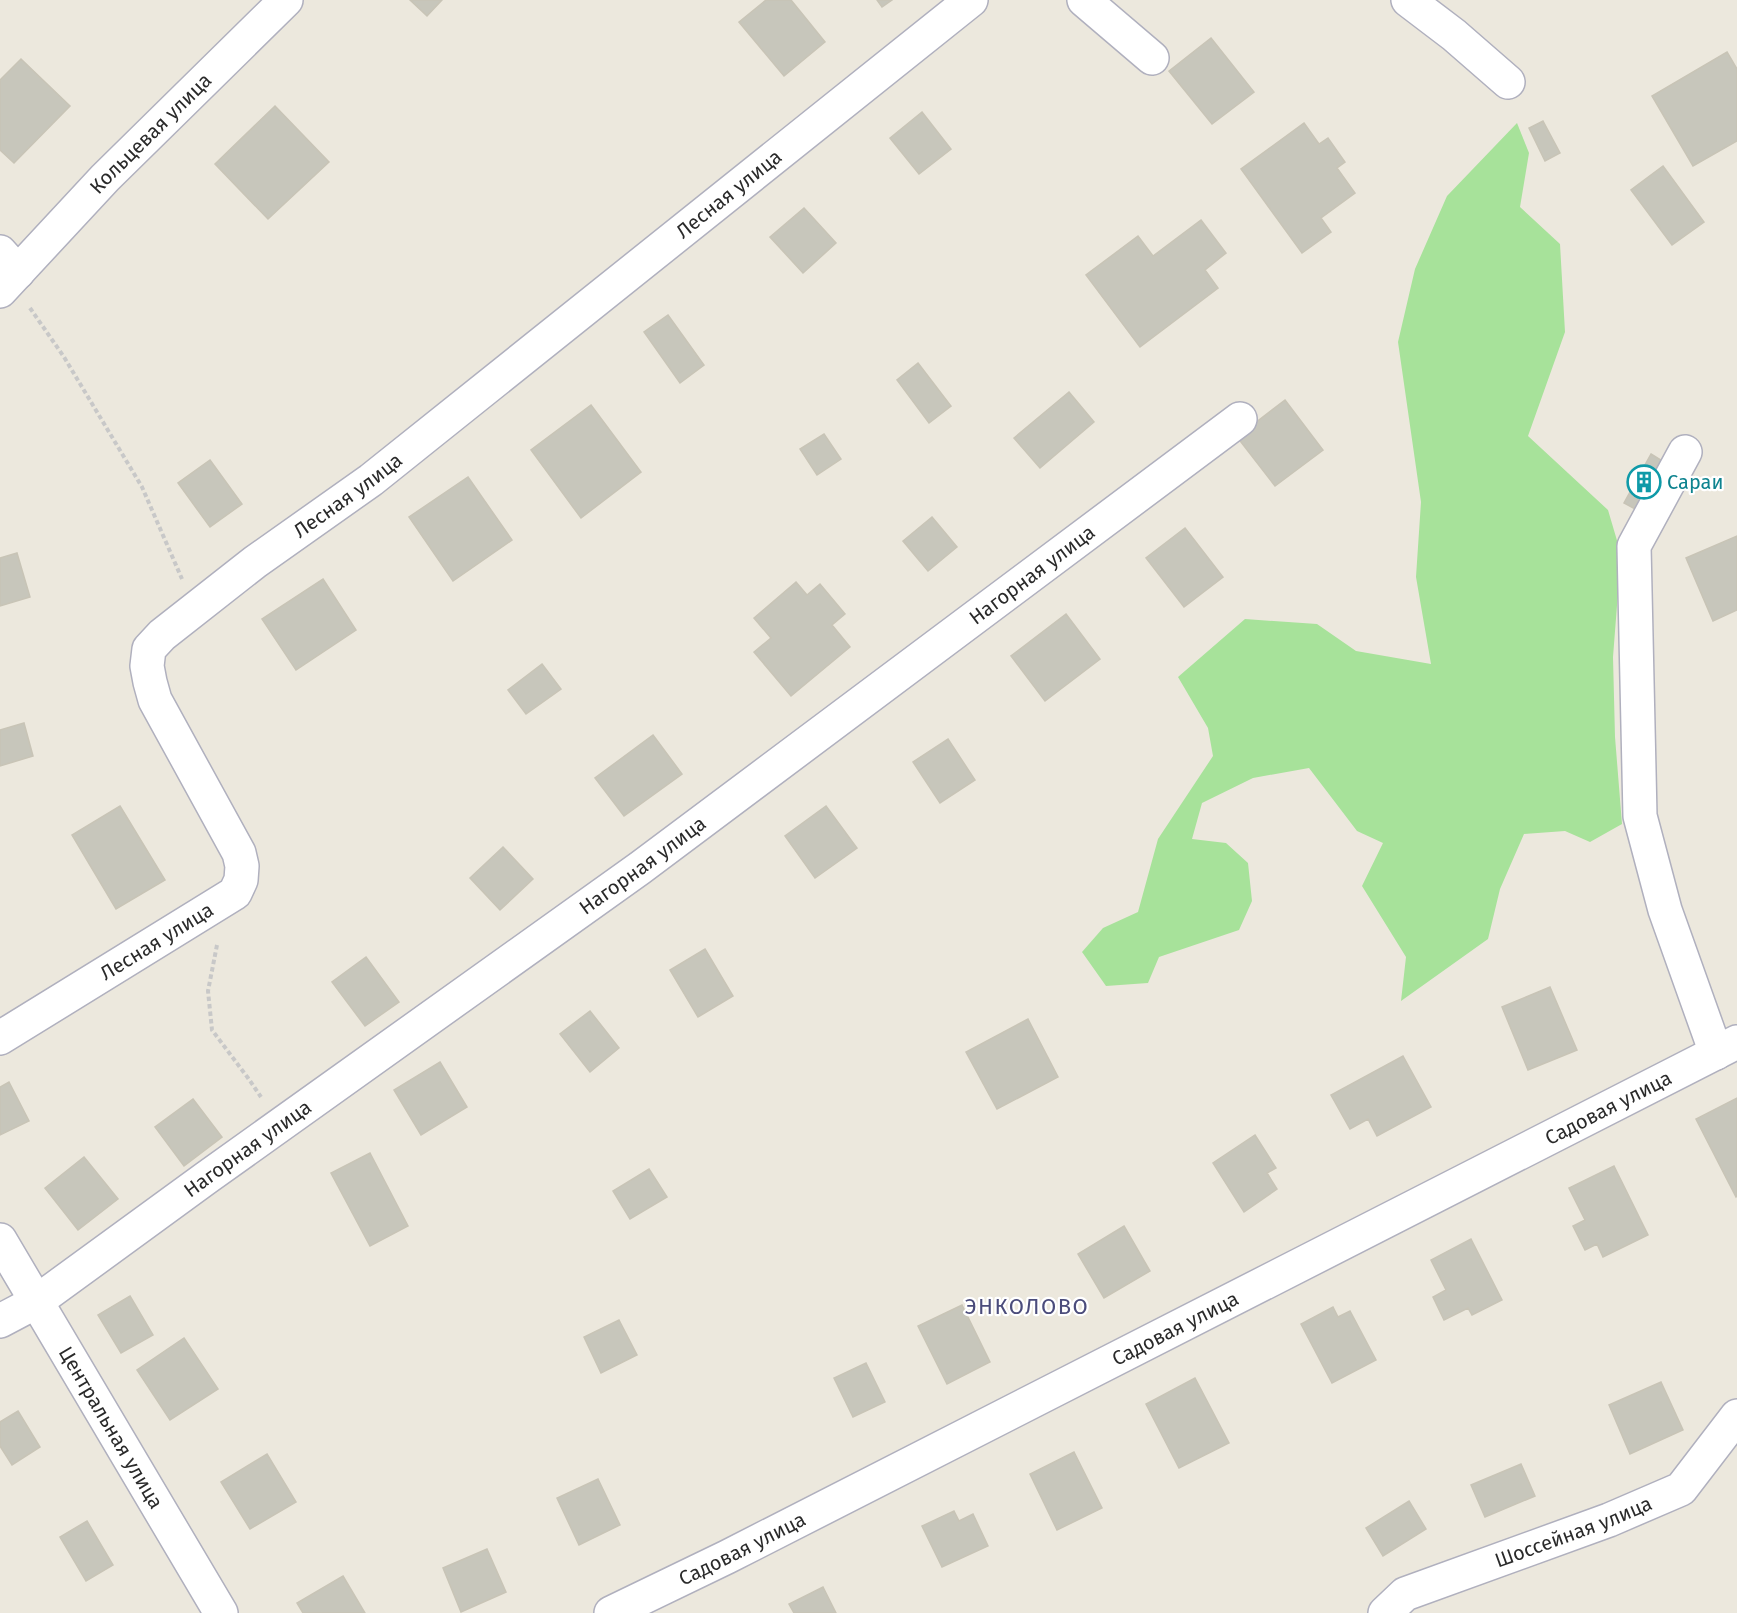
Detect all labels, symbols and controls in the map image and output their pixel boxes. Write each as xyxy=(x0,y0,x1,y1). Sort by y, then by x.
street label: Кольцевая улица xyxy=(85,68,216,199)
street label: Лесная улица xyxy=(671,144,786,243)
street label: Лесная улица xyxy=(289,448,407,543)
building icon: Сараи xyxy=(1626,464,1662,500)
place label: Сараи xyxy=(1667,470,1723,494)
street label: Нагорная улица xyxy=(964,520,1100,630)
street label: Нагорная улица xyxy=(574,811,710,920)
street label: Лесная улица xyxy=(96,897,218,985)
street label: Садовая улица xyxy=(1541,1065,1676,1150)
street label: Нагорная улица xyxy=(179,1095,316,1202)
street label: Садовая улица xyxy=(1108,1286,1243,1371)
district label: ЭНКОЛОВО xyxy=(965,1293,1089,1320)
street label: Центральная улица xyxy=(54,1342,168,1513)
street label: Шоссейная улица xyxy=(1491,1491,1656,1572)
street label: Садовая улица xyxy=(675,1507,810,1591)

